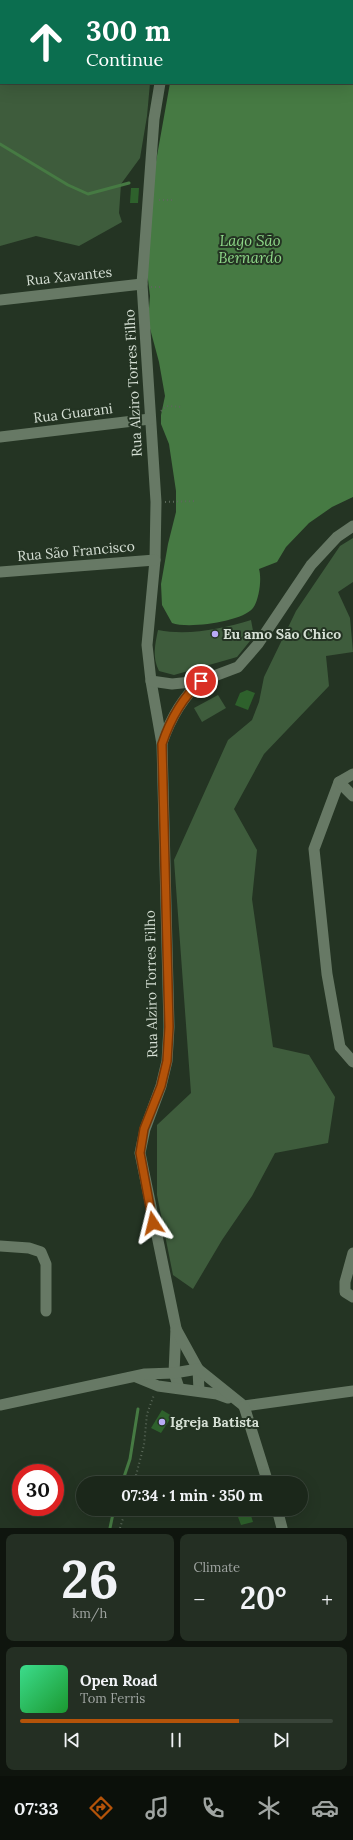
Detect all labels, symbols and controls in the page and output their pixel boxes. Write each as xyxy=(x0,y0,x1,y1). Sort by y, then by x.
text: 300 m xyxy=(86,13,170,49)
icon: ahead xyxy=(20,16,72,68)
text: Continue xyxy=(86,48,163,71)
water label: Lago São Bernardo xyxy=(218,231,282,267)
street label: Rua Xavantes xyxy=(25,263,113,289)
street label: Rua Alziro Torres Filho xyxy=(120,309,146,457)
street label: Rua Guarani xyxy=(32,399,114,427)
street label: Rua São Francisco xyxy=(17,537,135,565)
place label: Eu amo São Chico xyxy=(223,625,341,643)
marker: Eu amo São Chico xyxy=(210,629,220,639)
pin xyxy=(184,664,218,698)
icon: arrive xyxy=(190,670,212,692)
street label: Rua Alziro Torres Filho xyxy=(141,910,161,1058)
position arrow xyxy=(132,1202,174,1244)
place label: Igreja Batista xyxy=(170,1413,260,1431)
marker: Igreja Batista xyxy=(157,1417,167,1427)
speed limit sign: 30 xyxy=(12,1464,64,1516)
text: 07:34 · 1 min · 350 m xyxy=(121,1486,263,1505)
text: 26 xyxy=(61,1546,119,1612)
text: Climate xyxy=(194,1559,240,1576)
text: 20° xyxy=(240,1579,287,1617)
text: − xyxy=(194,1585,205,1613)
text: + xyxy=(321,1585,333,1613)
text: km/h xyxy=(72,1605,107,1622)
text: Open Road xyxy=(80,1671,158,1690)
text: Tom Ferris xyxy=(80,1690,145,1707)
icon: previous xyxy=(61,1729,83,1751)
icon: pause xyxy=(165,1729,187,1751)
icon: next xyxy=(270,1729,292,1751)
icon: directions xyxy=(87,1794,115,1822)
icon: music xyxy=(143,1794,171,1822)
icon: phone xyxy=(199,1794,227,1822)
icon: climate xyxy=(255,1794,283,1822)
icon: car xyxy=(311,1794,339,1822)
text: 07:33 xyxy=(14,1797,59,1820)

